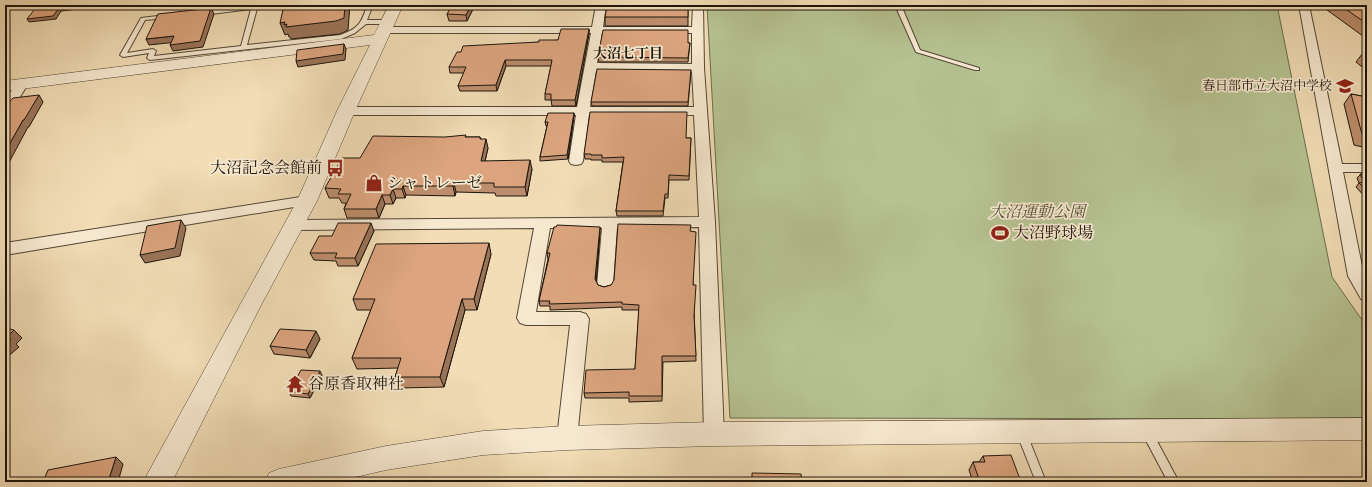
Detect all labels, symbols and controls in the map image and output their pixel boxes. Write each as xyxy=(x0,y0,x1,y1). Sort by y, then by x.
district label: 大沼七丁目 xyxy=(593,45,663,63)
school or university icon: 春日部市立大沼中学校 xyxy=(1335,76,1355,96)
place label: 春日部市立大沼中学校 xyxy=(1202,78,1332,94)
place label: 大沼記念会館前 xyxy=(210,158,322,178)
bus stop icon: 大沼記念会館前 xyxy=(325,158,345,178)
shop icon: シャトレーゼ xyxy=(364,173,384,193)
place label: シャトレーゼ xyxy=(387,173,482,193)
park label: 大沼運動公園 xyxy=(989,202,1088,222)
sports icon: 大沼野球場 xyxy=(990,223,1010,243)
place label: 大沼野球場 xyxy=(1013,223,1093,243)
temple icon: 谷原香取神社 xyxy=(285,374,305,394)
place label: 谷原香取神社 xyxy=(308,374,404,394)

